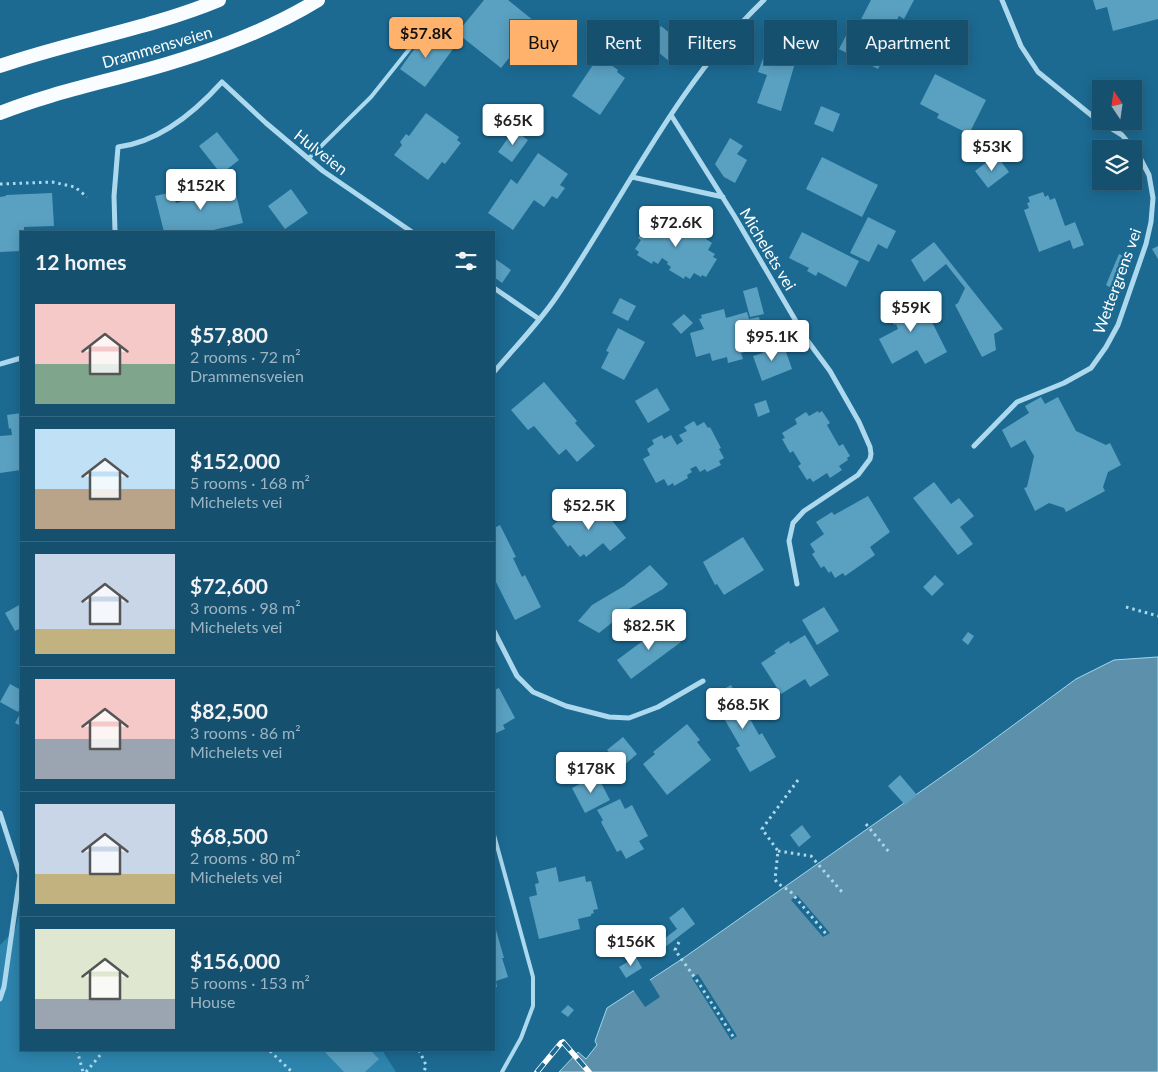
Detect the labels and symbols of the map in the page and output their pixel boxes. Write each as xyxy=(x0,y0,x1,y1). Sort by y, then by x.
pin: $57.8K xyxy=(385,17,467,59)
street label: Drammensveien xyxy=(100,22,214,71)
north arrow xyxy=(1092,80,1142,130)
pin: $65K xyxy=(483,104,543,146)
street label: Hulveien xyxy=(291,125,352,178)
pin: $53K xyxy=(962,130,1022,172)
pin: $152K xyxy=(166,168,236,211)
street label: Michelets vei xyxy=(736,204,800,293)
pin: $72.6K xyxy=(635,206,717,248)
street label: Wettergrens vei xyxy=(1089,225,1144,336)
pin: $59K xyxy=(881,290,941,333)
pin: $95.1K xyxy=(731,320,813,362)
pin: $52.5K xyxy=(548,488,630,531)
pin: $82.5K xyxy=(608,608,690,651)
pin: $68.5K xyxy=(702,688,784,730)
pin: $178K xyxy=(556,752,626,794)
pin: $156K xyxy=(596,924,666,967)

